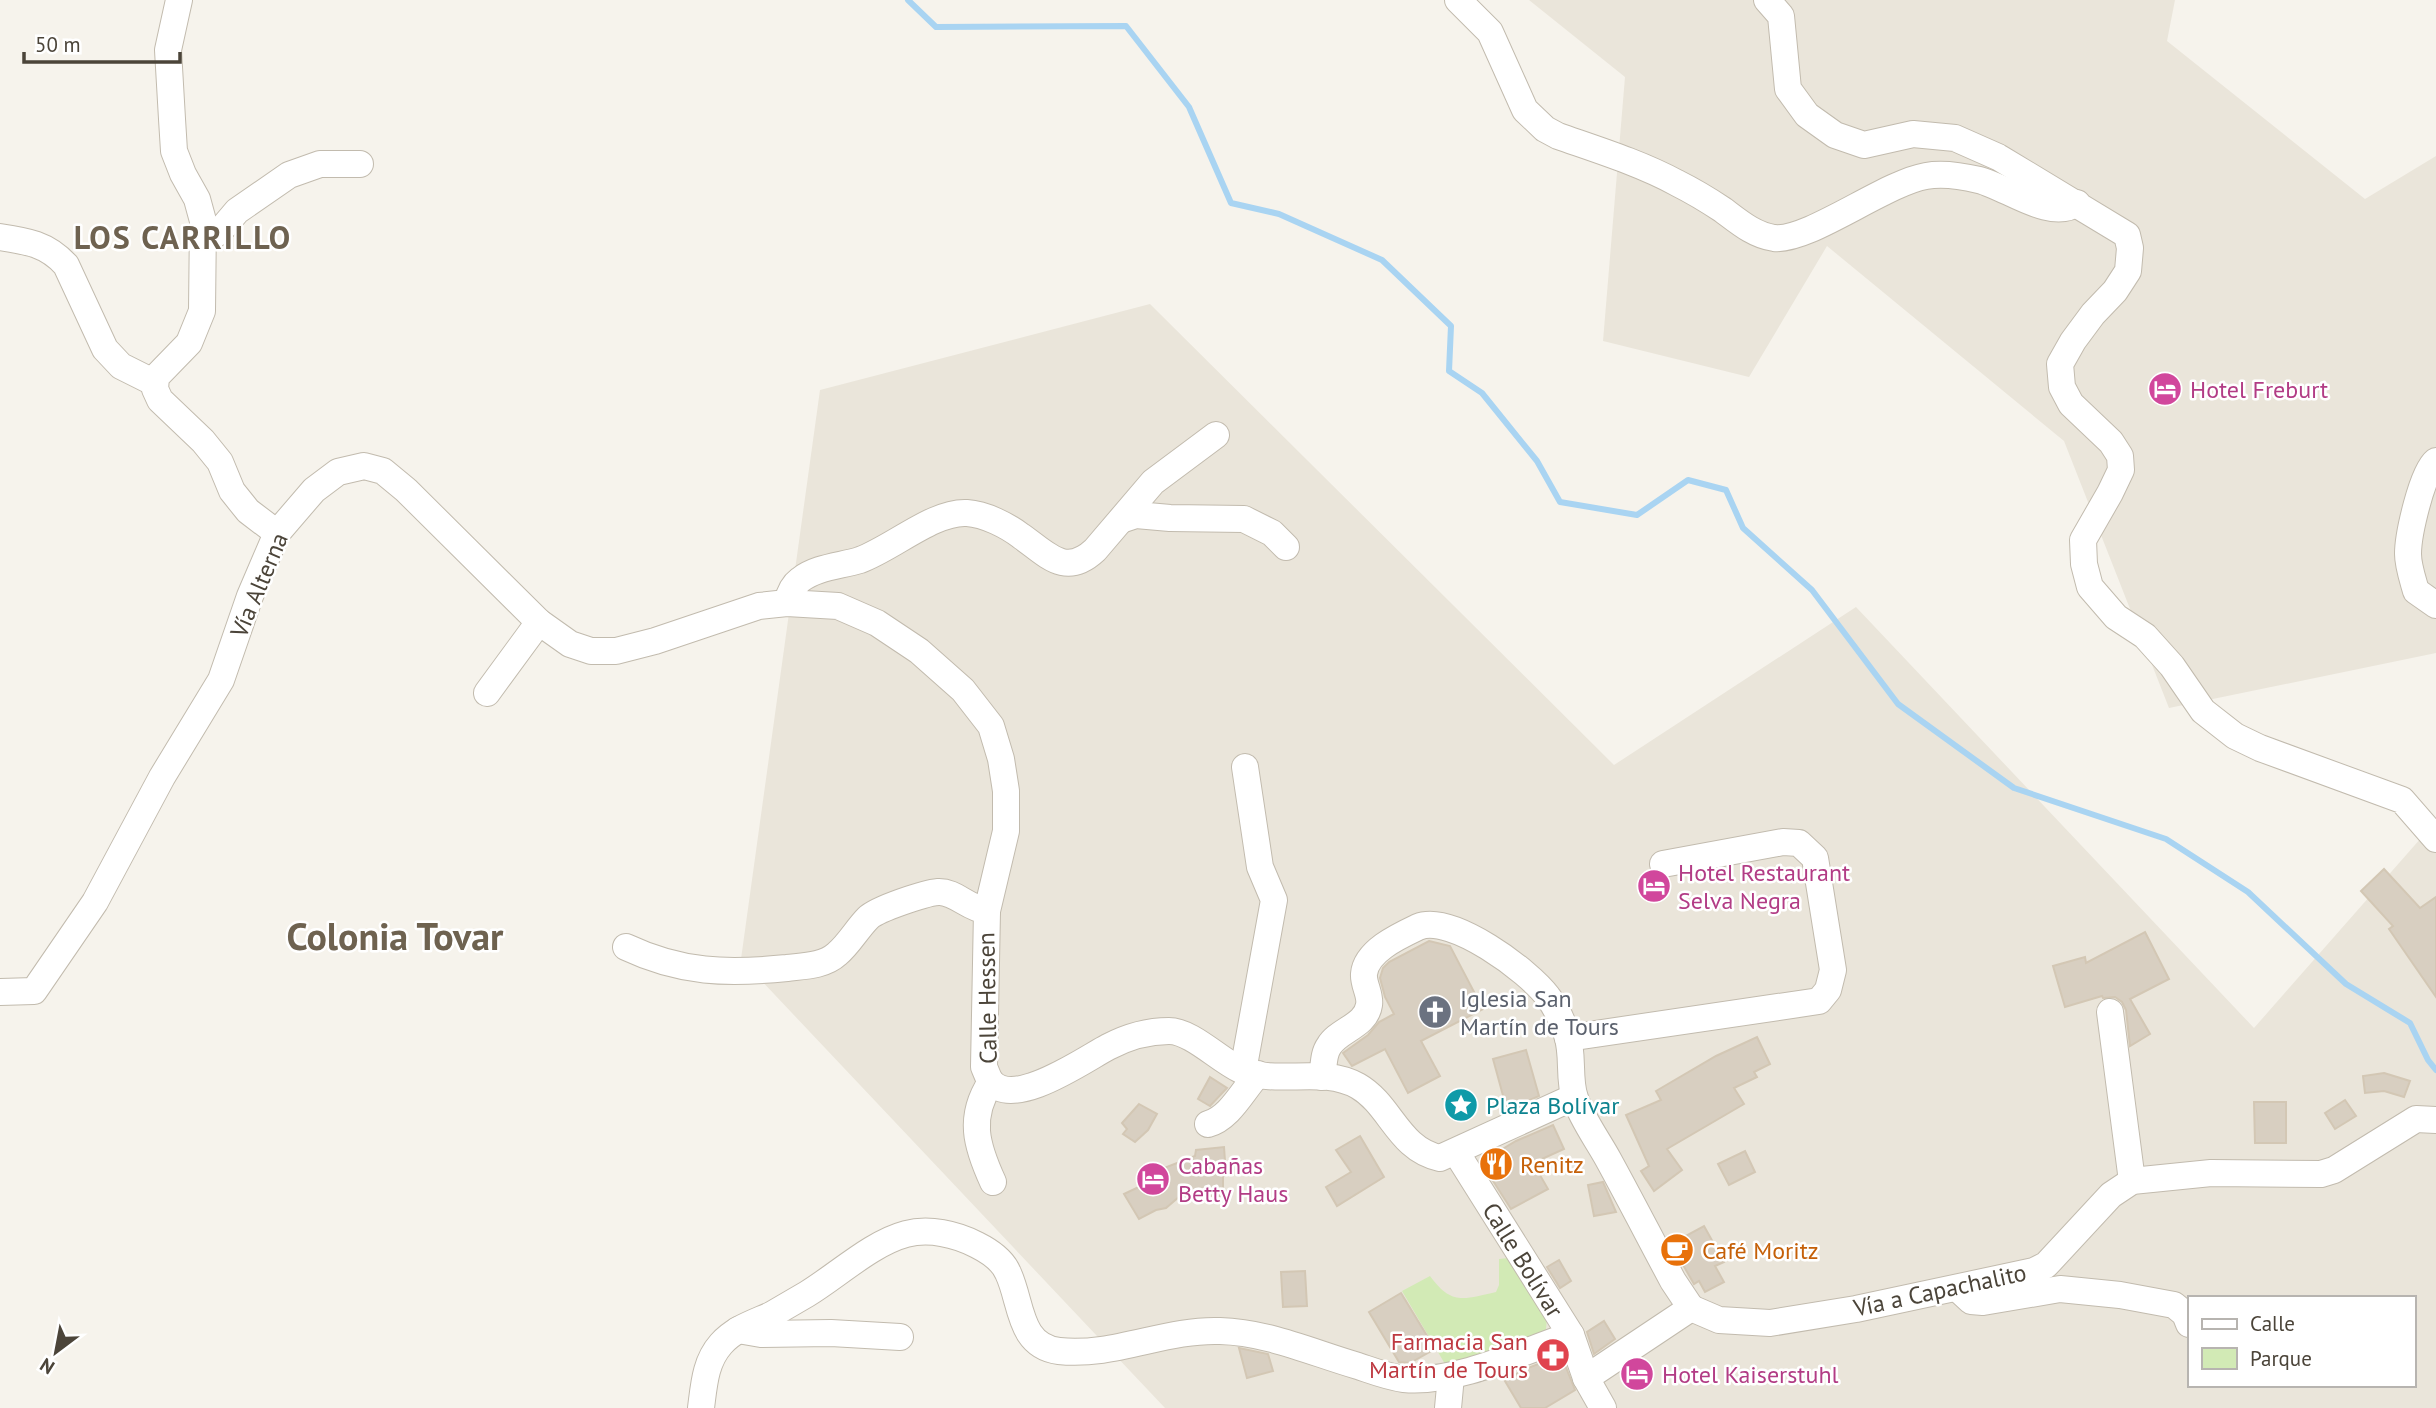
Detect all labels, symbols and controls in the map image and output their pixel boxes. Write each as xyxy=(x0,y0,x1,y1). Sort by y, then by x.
scale bar xyxy=(24,21,180,65)
text: 50 m xyxy=(35,31,81,58)
district label: LOS CARRILLO xyxy=(74,216,292,258)
hotel icon: Hotel Freburt xyxy=(2146,370,2184,408)
place label: Hotel Freburt xyxy=(2190,374,2328,405)
street label: Vía Alterna xyxy=(223,528,295,643)
place label: Hotel Restaurant Selva Negra xyxy=(1678,857,1850,916)
hotel icon: Hotel Restaurant Selva Negra xyxy=(1635,867,1673,905)
district label: Colonia Tovar xyxy=(287,911,504,960)
street label: Calle Hessen xyxy=(970,932,1004,1064)
place label: Iglesia San Martín de Tours xyxy=(1460,983,1619,1042)
church icon: Iglesia San Martín de Tours xyxy=(1416,993,1454,1031)
place icon: Plaza Bolívar xyxy=(1442,1086,1480,1124)
place label: Plaza Bolívar xyxy=(1486,1090,1619,1121)
restaurant icon: Renitz xyxy=(1477,1145,1515,1183)
place label: Renitz xyxy=(1520,1149,1584,1180)
place label: Cabañas Betty Haus xyxy=(1178,1150,1288,1209)
hotel icon: Cabañas Betty Haus xyxy=(1134,1160,1172,1198)
street label: Calle Bolívar xyxy=(1475,1197,1571,1323)
cafe icon: Café Moritz xyxy=(1658,1231,1696,1269)
place label: Café Moritz xyxy=(1702,1235,1819,1266)
street label: Vía a Capachalito xyxy=(1850,1257,2029,1324)
legend xyxy=(2188,1296,2415,1387)
text: Calle xyxy=(2250,1310,2295,1337)
north arrow xyxy=(21,1317,91,1387)
place label: Farmacia San Martín de Tours xyxy=(1369,1326,1528,1385)
pharmacy icon: Farmacia San Martín de Tours xyxy=(1534,1336,1572,1374)
text: Parque xyxy=(2250,1345,2312,1372)
text: N xyxy=(35,1353,59,1380)
hotel icon: Hotel Kaiserstuhl xyxy=(1618,1355,1656,1393)
place label: Hotel Kaiserstuhl xyxy=(1662,1359,1839,1390)

